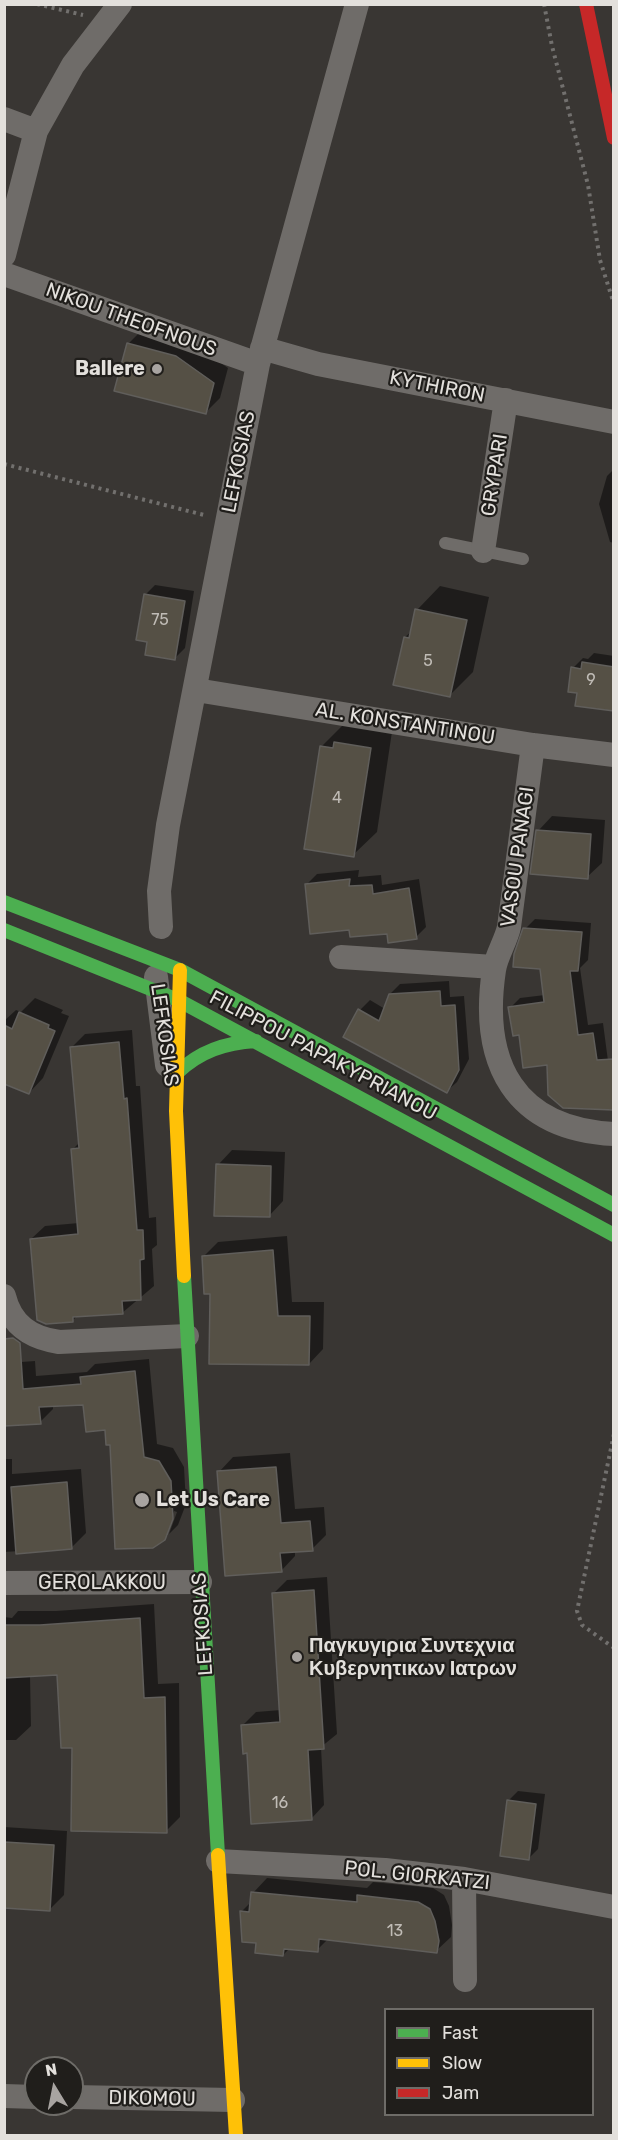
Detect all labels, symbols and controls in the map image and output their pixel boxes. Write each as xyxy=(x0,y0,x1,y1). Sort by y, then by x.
street label: NIKOU THEOFNOUS xyxy=(42,278,220,362)
place label: Ballere xyxy=(75,357,145,381)
marker: Ballere xyxy=(150,362,164,376)
street label: KYTHIRON xyxy=(387,366,487,408)
street label: LEFKOSIAS xyxy=(217,409,261,515)
street label: GRYPARI xyxy=(477,432,513,518)
house number: 75 xyxy=(151,610,169,630)
house number: 5 xyxy=(423,651,433,671)
house number: 9 xyxy=(586,670,596,690)
street label: AL. KONSTANTINOU xyxy=(313,698,497,750)
street label: VASOU PANAGI xyxy=(496,785,540,929)
house number: 4 xyxy=(332,788,342,808)
street label: LEFKOSIAS xyxy=(145,982,183,1088)
street label: FILIPPOU PAPAKYPRIANOU xyxy=(205,986,441,1126)
place label: Let Us Care xyxy=(156,1488,270,1512)
marker: Let Us Care xyxy=(133,1491,151,1509)
street label: GEROLAKKOU xyxy=(38,1571,166,1595)
street label: LEFKOSIAS xyxy=(187,1572,219,1676)
place label: Παγκυγιρια Συντεχνια Κυβερνητικων Ιατρων xyxy=(309,1634,517,1681)
marker: Παγκυγιρια Συντεχνια Κυβερνητικων Ιατρων xyxy=(290,1650,304,1664)
house number: 16 xyxy=(272,1793,288,1813)
street label: POL. GIORKATZI xyxy=(343,1856,491,1896)
house number: 13 xyxy=(387,1921,403,1941)
legend xyxy=(384,2008,594,2116)
text: Fast xyxy=(442,2022,478,2044)
text: Slow xyxy=(442,2052,482,2074)
north arrow xyxy=(24,2056,84,2116)
text: N xyxy=(44,2059,58,2080)
text: Jam xyxy=(442,2082,479,2104)
street label: DIKOMOU xyxy=(108,2086,196,2112)

